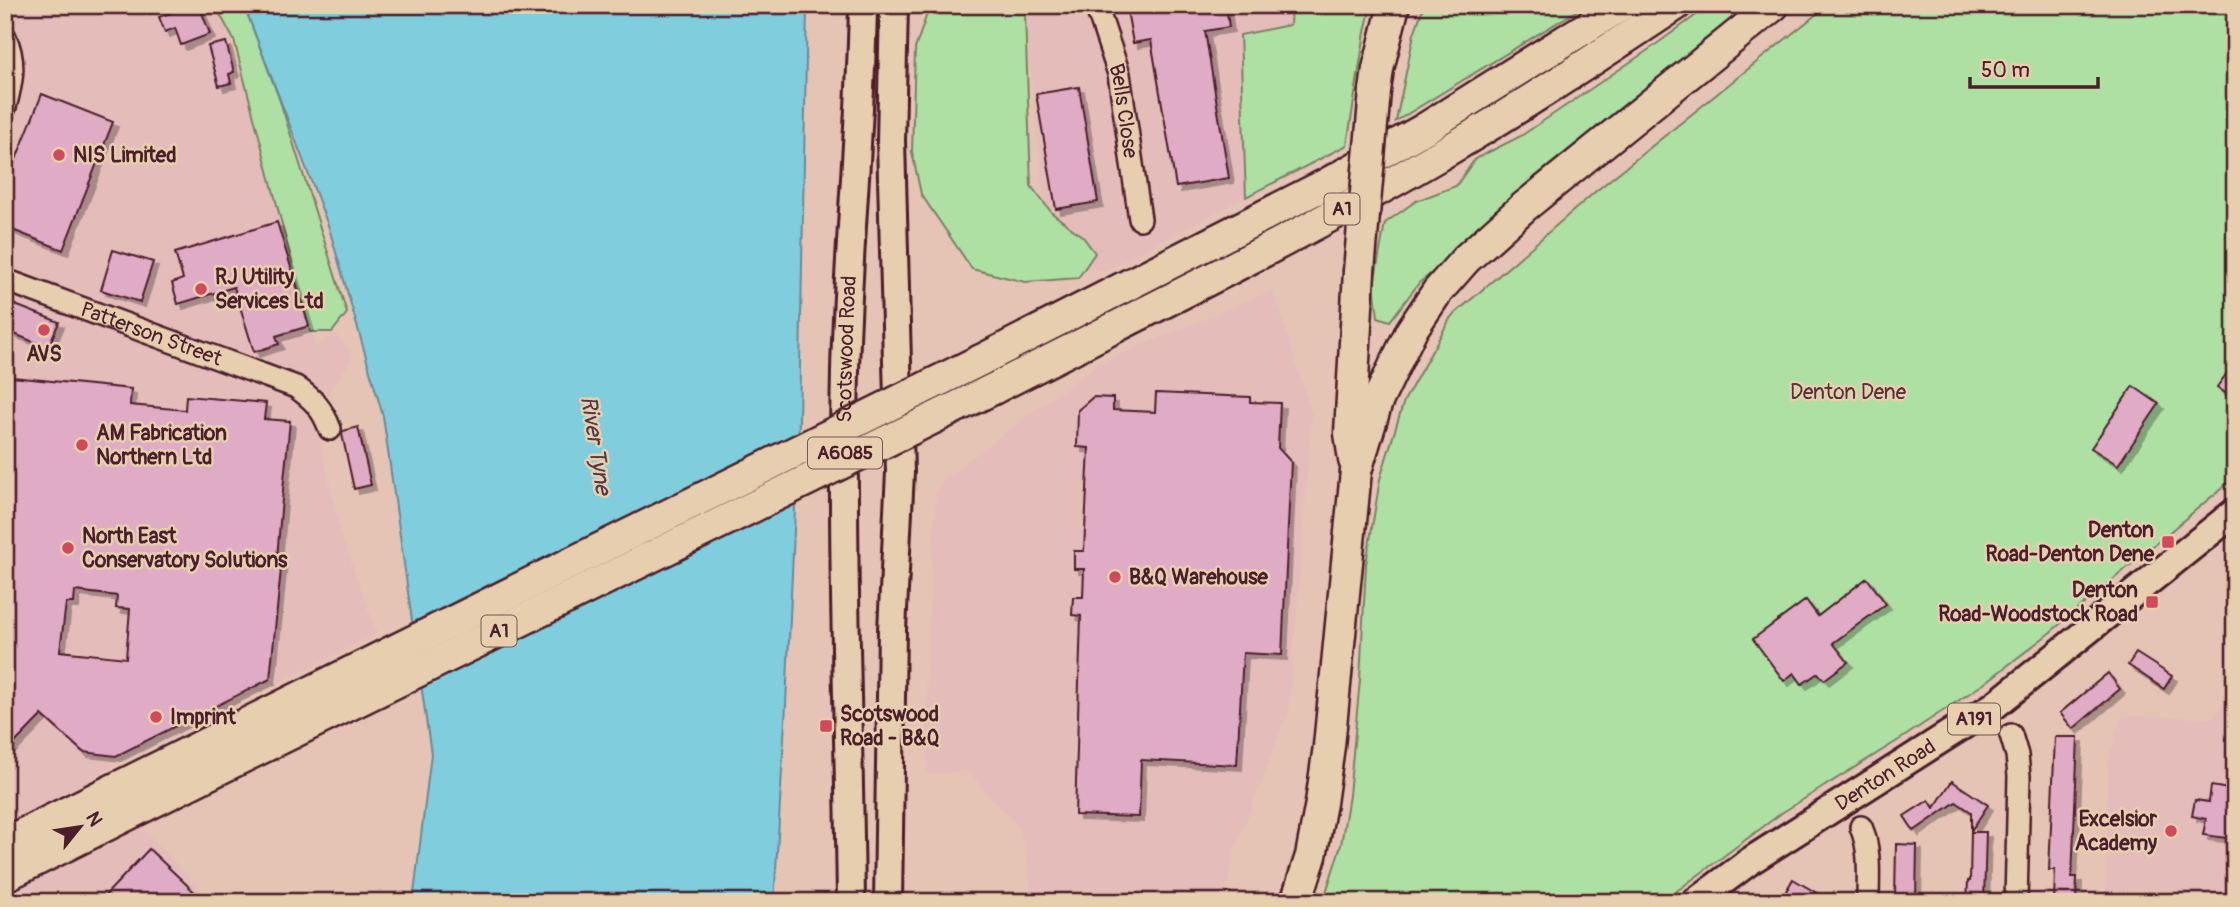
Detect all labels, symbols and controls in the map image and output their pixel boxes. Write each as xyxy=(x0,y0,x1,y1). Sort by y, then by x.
scale bar xyxy=(1970,46,2098,90)
text: 50 m xyxy=(1981,57,2030,84)
street label: Bells Close xyxy=(1103,60,1145,161)
place label: NIS Limited xyxy=(73,142,177,169)
marker: NIS Limited xyxy=(51,147,67,163)
road number: A1 xyxy=(1324,194,1360,224)
place label: RJ Utility Services Ltd xyxy=(215,264,324,315)
street label: Scotswood Road xyxy=(831,275,862,423)
marker: RJ Utility Services Ltd xyxy=(193,281,209,297)
street label: Patterson Street xyxy=(77,296,226,372)
marker: AVS xyxy=(36,322,52,338)
place label: AVS xyxy=(26,341,62,368)
park label: Denton Dene xyxy=(1790,379,1907,406)
water label: River Tyne xyxy=(574,394,619,499)
place label: AM Fabrication Northern Ltd xyxy=(96,420,227,471)
marker: AM Fabrication Northern Ltd xyxy=(74,437,90,453)
road number: A6085 xyxy=(808,437,882,468)
place label: Denton Road-Denton Dene xyxy=(1985,517,2155,568)
place label: North East Conservatory Solutions xyxy=(82,523,288,574)
marker: Denton Road-Denton Dene xyxy=(2160,534,2176,550)
marker: North East Conservatory Solutions xyxy=(60,540,76,556)
place label: B&Q Warehouse xyxy=(1129,564,1269,591)
marker: B&Q Warehouse xyxy=(1107,569,1123,585)
place label: Denton Road-Woodstock Road xyxy=(1938,577,2138,628)
marker: Denton Road-Woodstock Road xyxy=(2144,594,2160,610)
road number: A1 xyxy=(482,616,516,646)
place label: Scotswood Road - B&Q xyxy=(840,701,940,752)
place label: Imprint xyxy=(170,704,236,731)
road number: A191 xyxy=(1948,704,2000,734)
marker: Imprint xyxy=(148,709,164,725)
marker: Scotswood Road - B&Q xyxy=(818,718,834,734)
street label: Denton Road xyxy=(1830,733,1941,817)
north arrow xyxy=(46,792,116,862)
place label: Excelsior Academy xyxy=(2075,806,2157,857)
text: N xyxy=(80,807,108,831)
marker: Excelsior Academy xyxy=(2163,823,2179,839)

